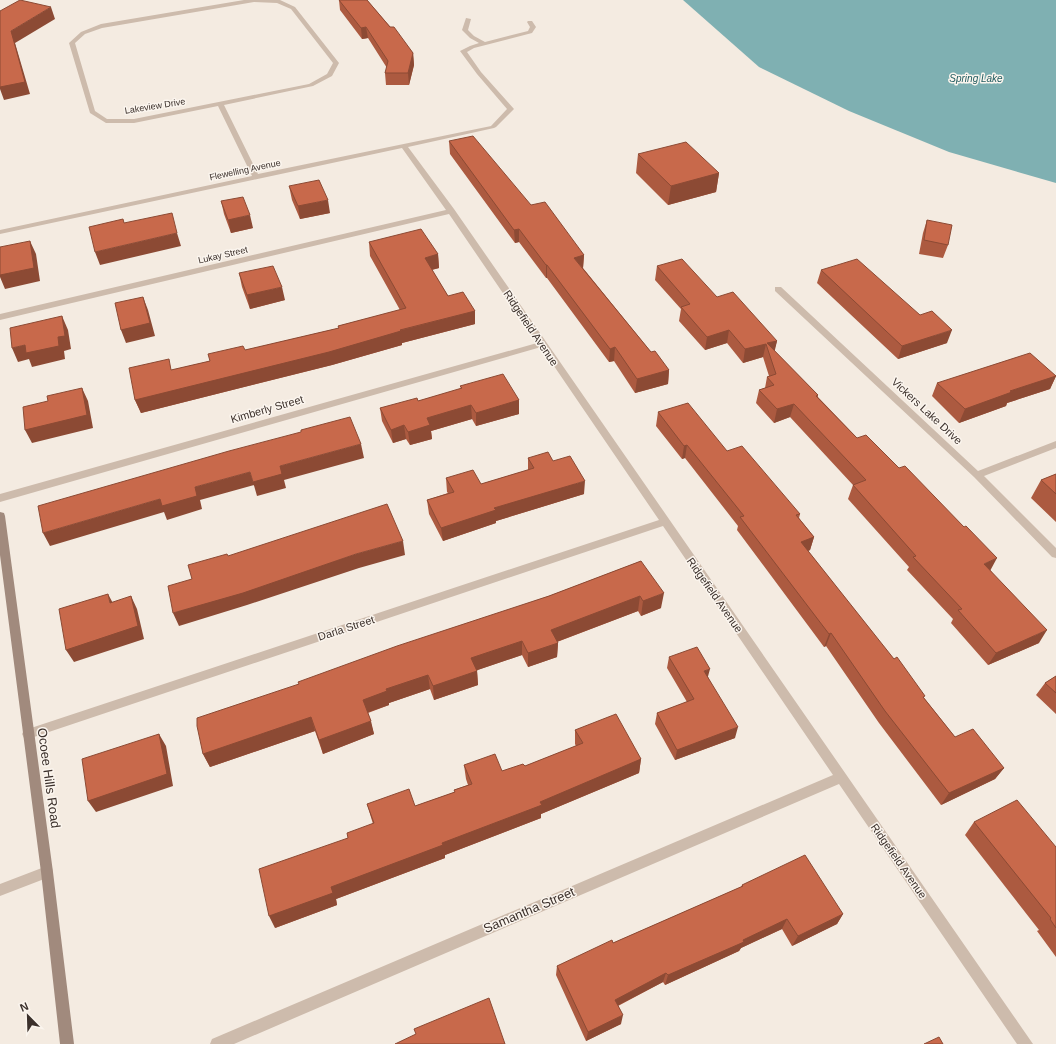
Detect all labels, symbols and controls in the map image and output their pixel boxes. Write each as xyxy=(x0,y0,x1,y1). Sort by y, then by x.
water label: Spring Lake xyxy=(949,73,1003,84)
street label: Lakeview Drive xyxy=(124,96,186,116)
street label: Flewelling Avenue xyxy=(209,158,281,182)
street label: Lukay Street xyxy=(197,244,249,266)
street label: Ridgefield Avenue xyxy=(501,288,561,368)
street label: Vickers Lake Drive xyxy=(889,375,965,447)
street label: Kimberly Street xyxy=(229,393,305,425)
street label: Ridgefield Avenue xyxy=(685,555,745,635)
street label: Darla Street xyxy=(316,613,376,643)
street label: Ocoee Hills Road xyxy=(35,727,63,829)
street label: Ridgefield Avenue xyxy=(869,821,929,901)
street label: Samantha Street xyxy=(481,884,577,936)
north arrow xyxy=(8,996,48,1036)
text: N xyxy=(18,1000,30,1014)

